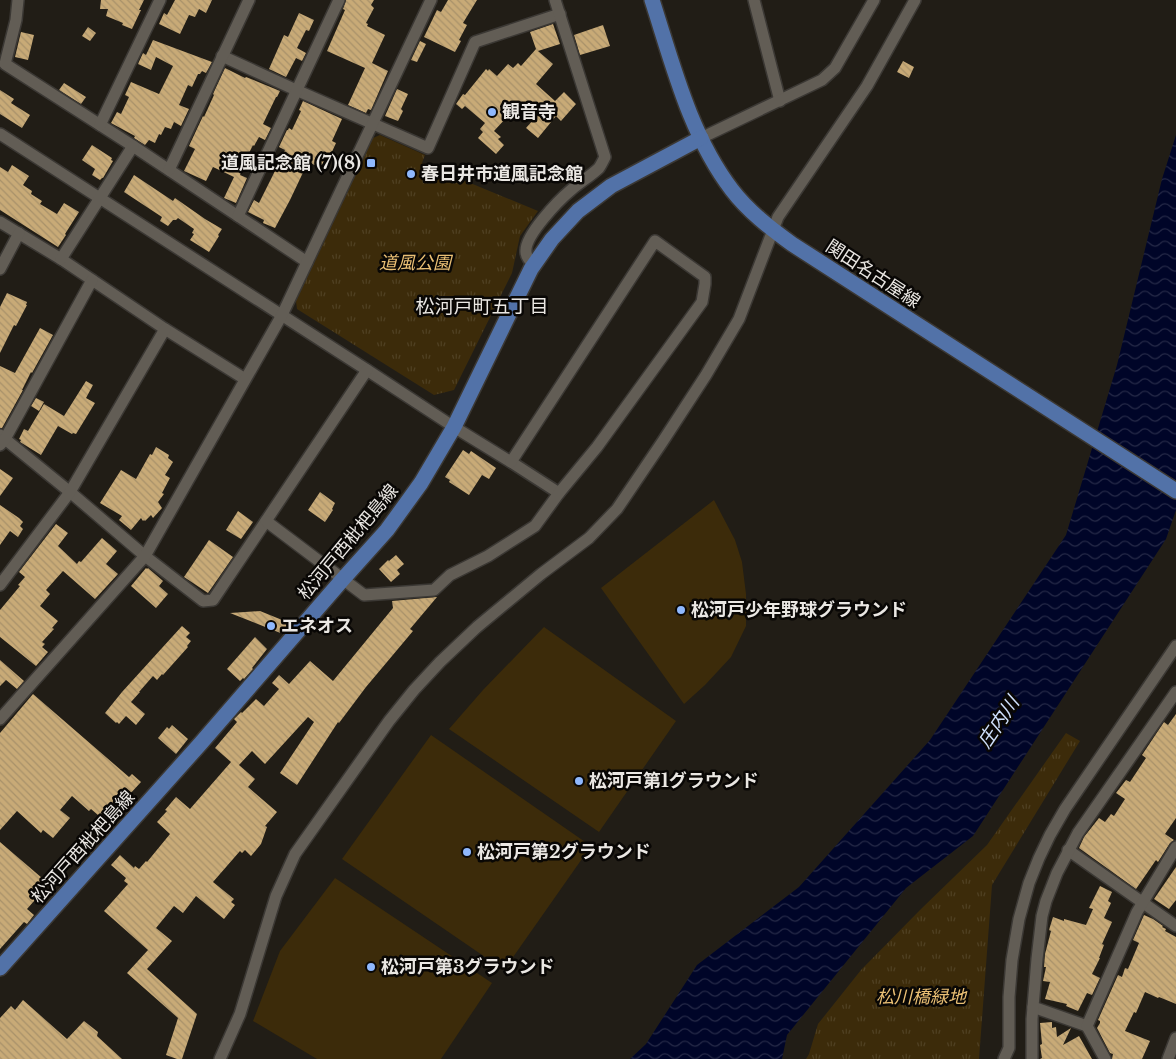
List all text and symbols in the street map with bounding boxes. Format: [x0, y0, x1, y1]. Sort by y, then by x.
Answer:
place label: 観音寺 [502, 101, 556, 123]
marker: 観音寺 [486, 106, 498, 118]
place label: 道風記念館 (7)(8) [221, 152, 361, 174]
marker: 道風記念館 (7)(8) [365, 157, 377, 169]
place label: 春日井市道風記念館 [421, 163, 583, 185]
marker: 春日井市道風記念館 [405, 168, 417, 180]
street label: 関田名古屋線 [822, 235, 924, 313]
park label: 道風公園 [379, 252, 454, 274]
district label: 松河戸町五丁目 [415, 295, 549, 318]
street label: 松河戸西枇杷島線 [293, 480, 403, 604]
place label: 松河戸少年野球グラウンド [691, 599, 907, 621]
marker: 松河戸少年野球グラウンド [675, 604, 687, 616]
place label: エネオス [281, 615, 353, 637]
marker: エネオス [265, 620, 277, 632]
water label: 庄内川 [973, 691, 1025, 752]
place label: 松河戸第1グラウンド [589, 770, 759, 792]
marker: 松河戸第1グラウンド [573, 775, 585, 787]
street label: 松河戸西枇杷島線 [27, 786, 139, 908]
place label: 松河戸第2グラウンド [477, 841, 651, 863]
marker: 松河戸第2グラウンド [461, 846, 473, 858]
place label: 松河戸第3グラウンド [381, 956, 554, 978]
marker: 松河戸第3グラウンド [365, 961, 377, 973]
park label: 松川橋緑地 [876, 986, 968, 1008]

